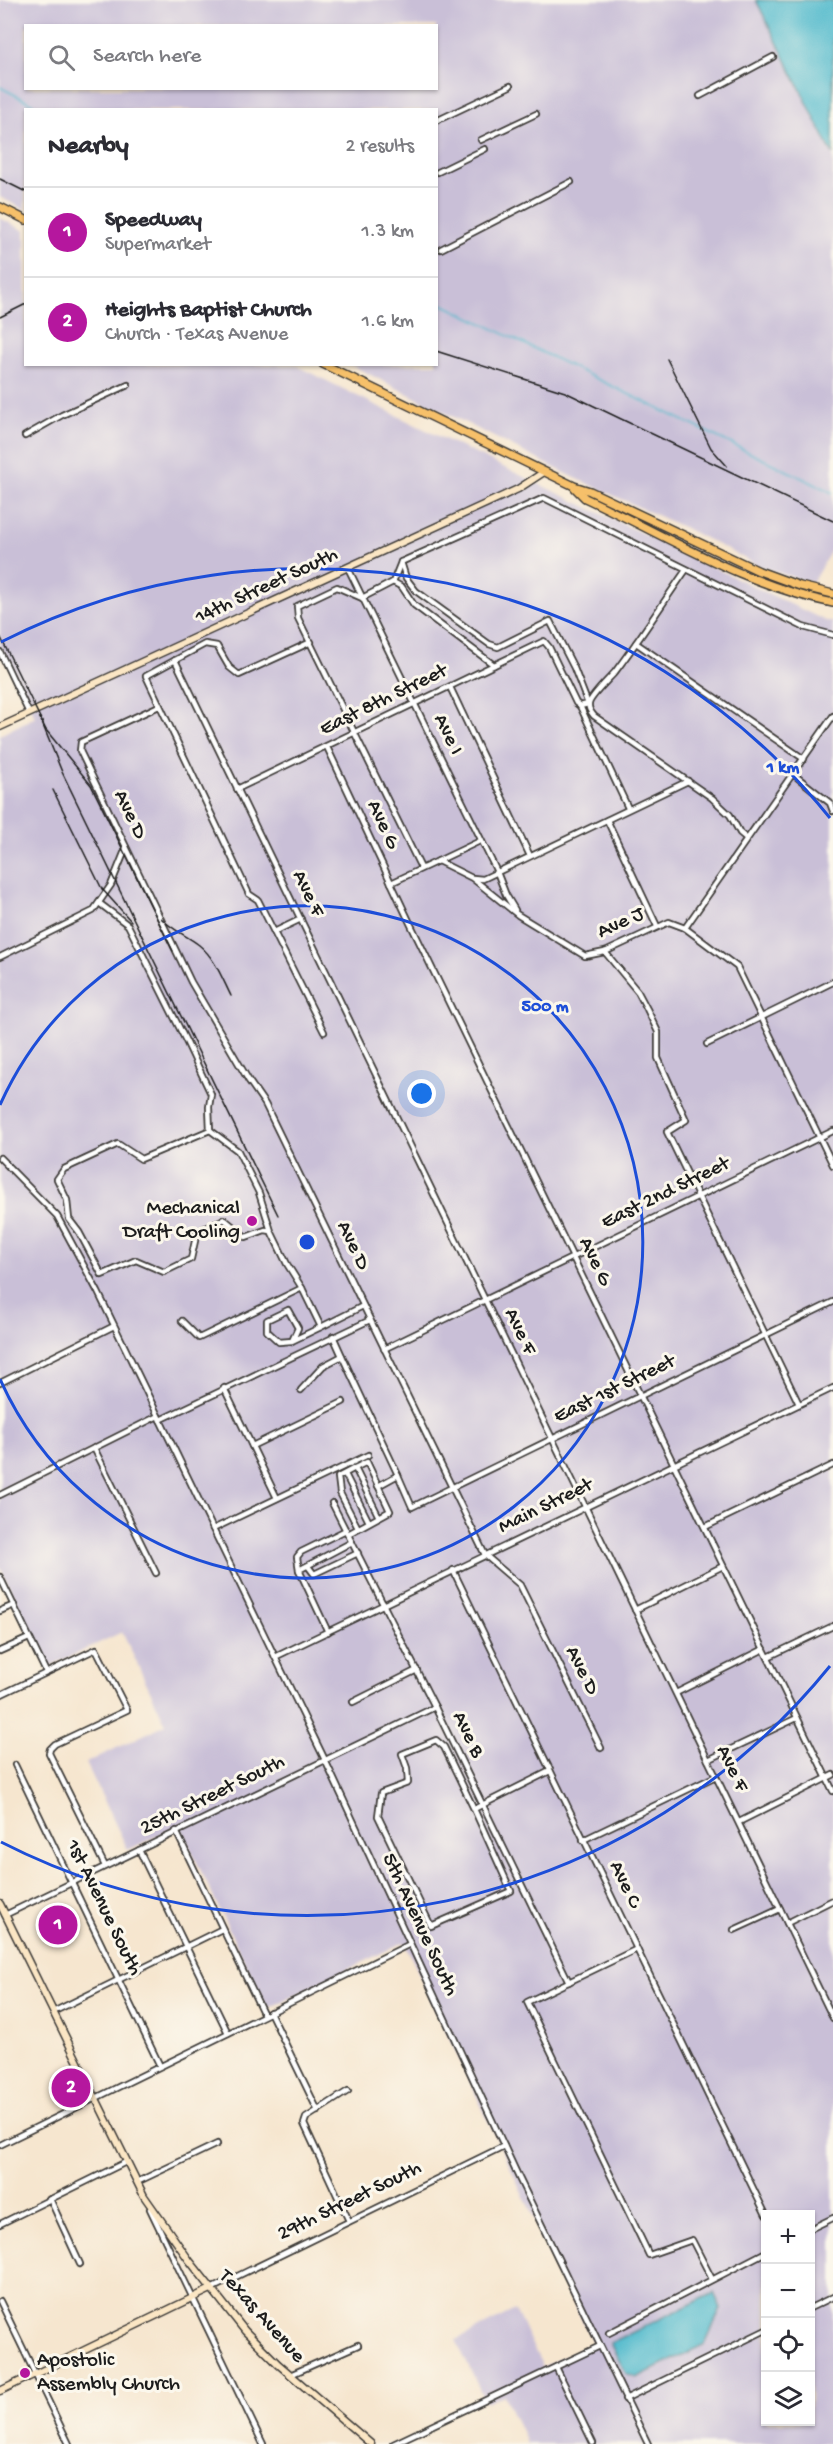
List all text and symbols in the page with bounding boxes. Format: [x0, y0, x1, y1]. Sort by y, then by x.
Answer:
search box [24, 24, 438, 90]
icon: search [45, 41, 78, 74]
text: Search here [93, 44, 201, 70]
text: Nearby [48, 132, 129, 163]
text: 2 results [345, 136, 414, 159]
text: Speedway [105, 208, 202, 234]
text: 1 [63, 221, 72, 244]
text: 1.3 km [361, 221, 414, 244]
text: Supermarket [105, 234, 211, 257]
text: Heights Baptist Church [105, 298, 312, 324]
text: 2 [63, 311, 72, 334]
text: 1.6 km [362, 311, 414, 334]
text: Church · Texas Avenue [105, 324, 288, 347]
street label: 14th Street South [191, 543, 342, 631]
street label: East 8th Street [316, 658, 454, 743]
street label: Ave I [426, 710, 468, 760]
text: 1 km [766, 758, 799, 779]
street label: Ave D [107, 787, 152, 844]
street label: Ave G [360, 797, 404, 854]
street label: Ave F [285, 867, 329, 922]
street label: Ave J [594, 902, 649, 946]
text: 500 m [522, 997, 569, 1018]
your location [407, 1079, 436, 1108]
street label: East 2nd Street [598, 1151, 736, 1236]
place label: Mechanical Draft Cooling [121, 1197, 240, 1246]
marker: Mechanical Draft Cooling [245, 1214, 259, 1228]
street label: Ave D [330, 1218, 375, 1275]
centre of rings [297, 1232, 317, 1252]
street label: Ave G [572, 1234, 617, 1291]
street label: Ave F [497, 1305, 541, 1360]
street label: East 1st Street [550, 1349, 682, 1430]
street label: Main Street [495, 1472, 599, 1541]
street label: Ave D [558, 1643, 604, 1700]
street label: Ave B [445, 1708, 489, 1763]
street label: Ave F [709, 1742, 753, 1797]
street label: 25th Street South [137, 1750, 289, 1842]
street label: 1st Avenue South [59, 1836, 147, 1980]
street label: 5th Avenue South [375, 1850, 463, 2000]
street label: Ave C [602, 1858, 647, 1914]
pin: 1 [38, 1902, 78, 1948]
pin: 2 [52, 2066, 90, 2110]
street label: 29th Street South [274, 2156, 426, 2248]
map controls [761, 2210, 815, 2426]
button: + [761, 2210, 815, 2264]
street label: Texas Avenue [212, 2264, 310, 2370]
button: − [761, 2264, 815, 2318]
button: locate [761, 2318, 815, 2372]
place label: Apostolic Assembly Church [37, 2349, 180, 2398]
marker: Apostolic Assembly Church [18, 2366, 32, 2380]
button: layers [761, 2372, 815, 2426]

